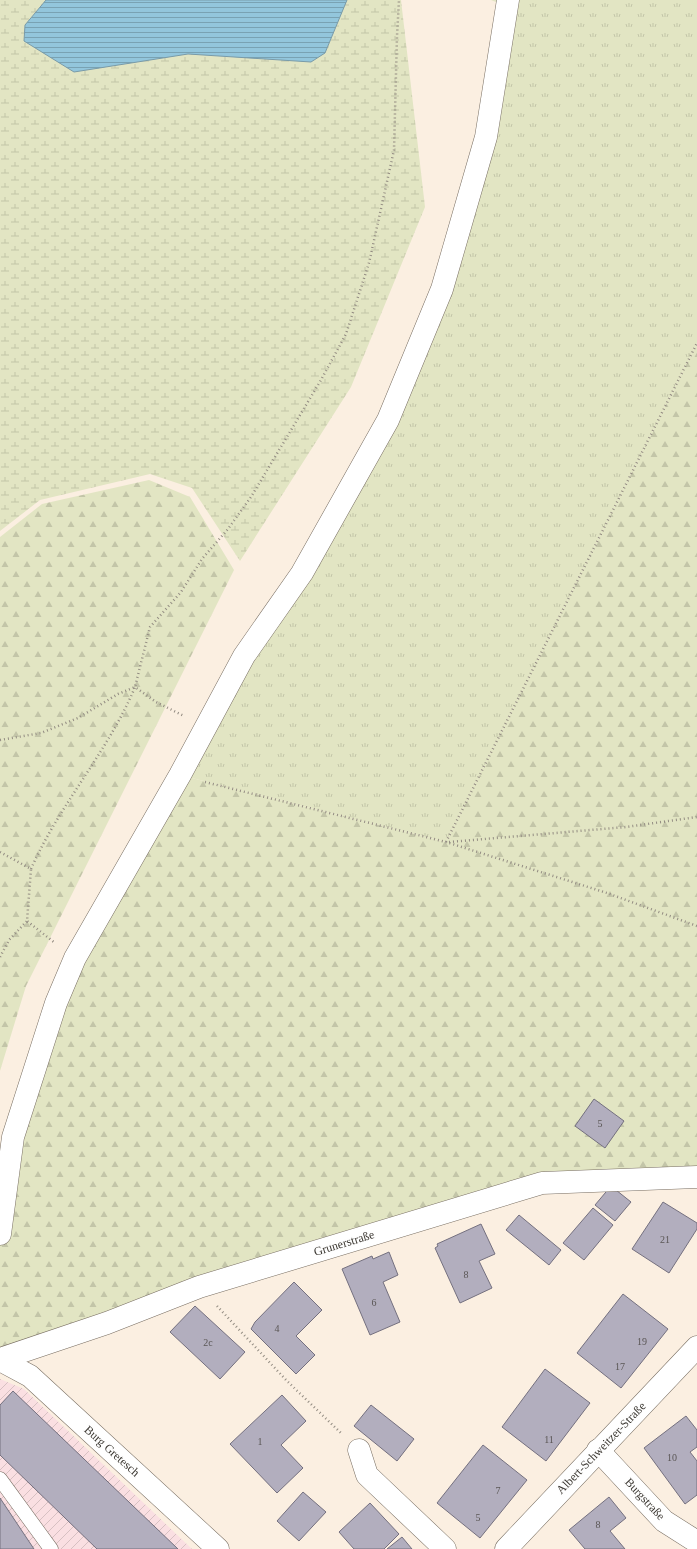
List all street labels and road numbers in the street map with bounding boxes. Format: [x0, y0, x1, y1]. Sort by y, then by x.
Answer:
street label: Grunerstraße [312, 1227, 376, 1259]
street label: Albert-Schweitzer-Straße [553, 1399, 649, 1497]
street label: Burg Gretesch [82, 1423, 142, 1479]
street label: Burgstraße [622, 1475, 668, 1523]

